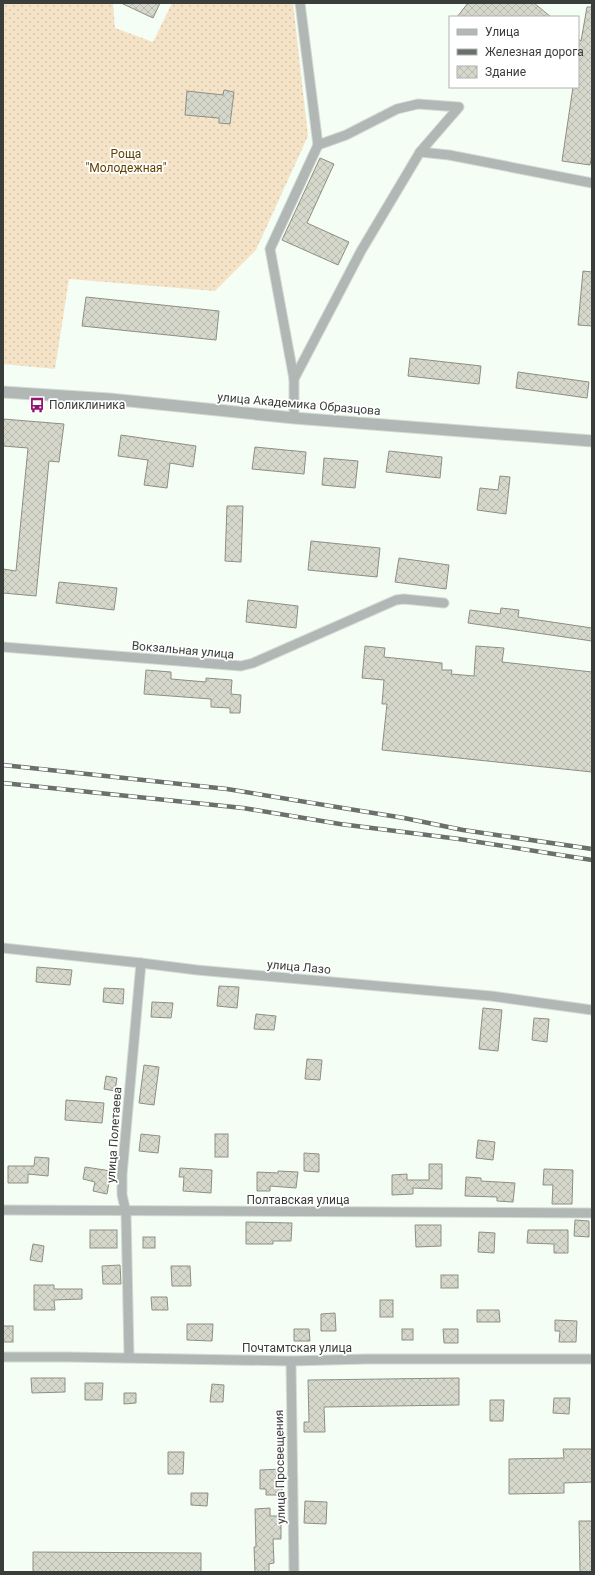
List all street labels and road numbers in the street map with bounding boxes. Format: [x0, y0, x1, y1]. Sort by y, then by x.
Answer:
street label: улица Академика Образцова [217, 390, 381, 418]
street label: Вокзальная улица [131, 639, 235, 661]
street label: улица Лазо [267, 957, 332, 977]
street label: улица Полетаева [104, 1086, 124, 1184]
street label: Полтавская улица [246, 1193, 350, 1207]
street label: Почтамтская улица [242, 1341, 352, 1355]
street label: улица Просвещения [272, 1410, 288, 1524]

